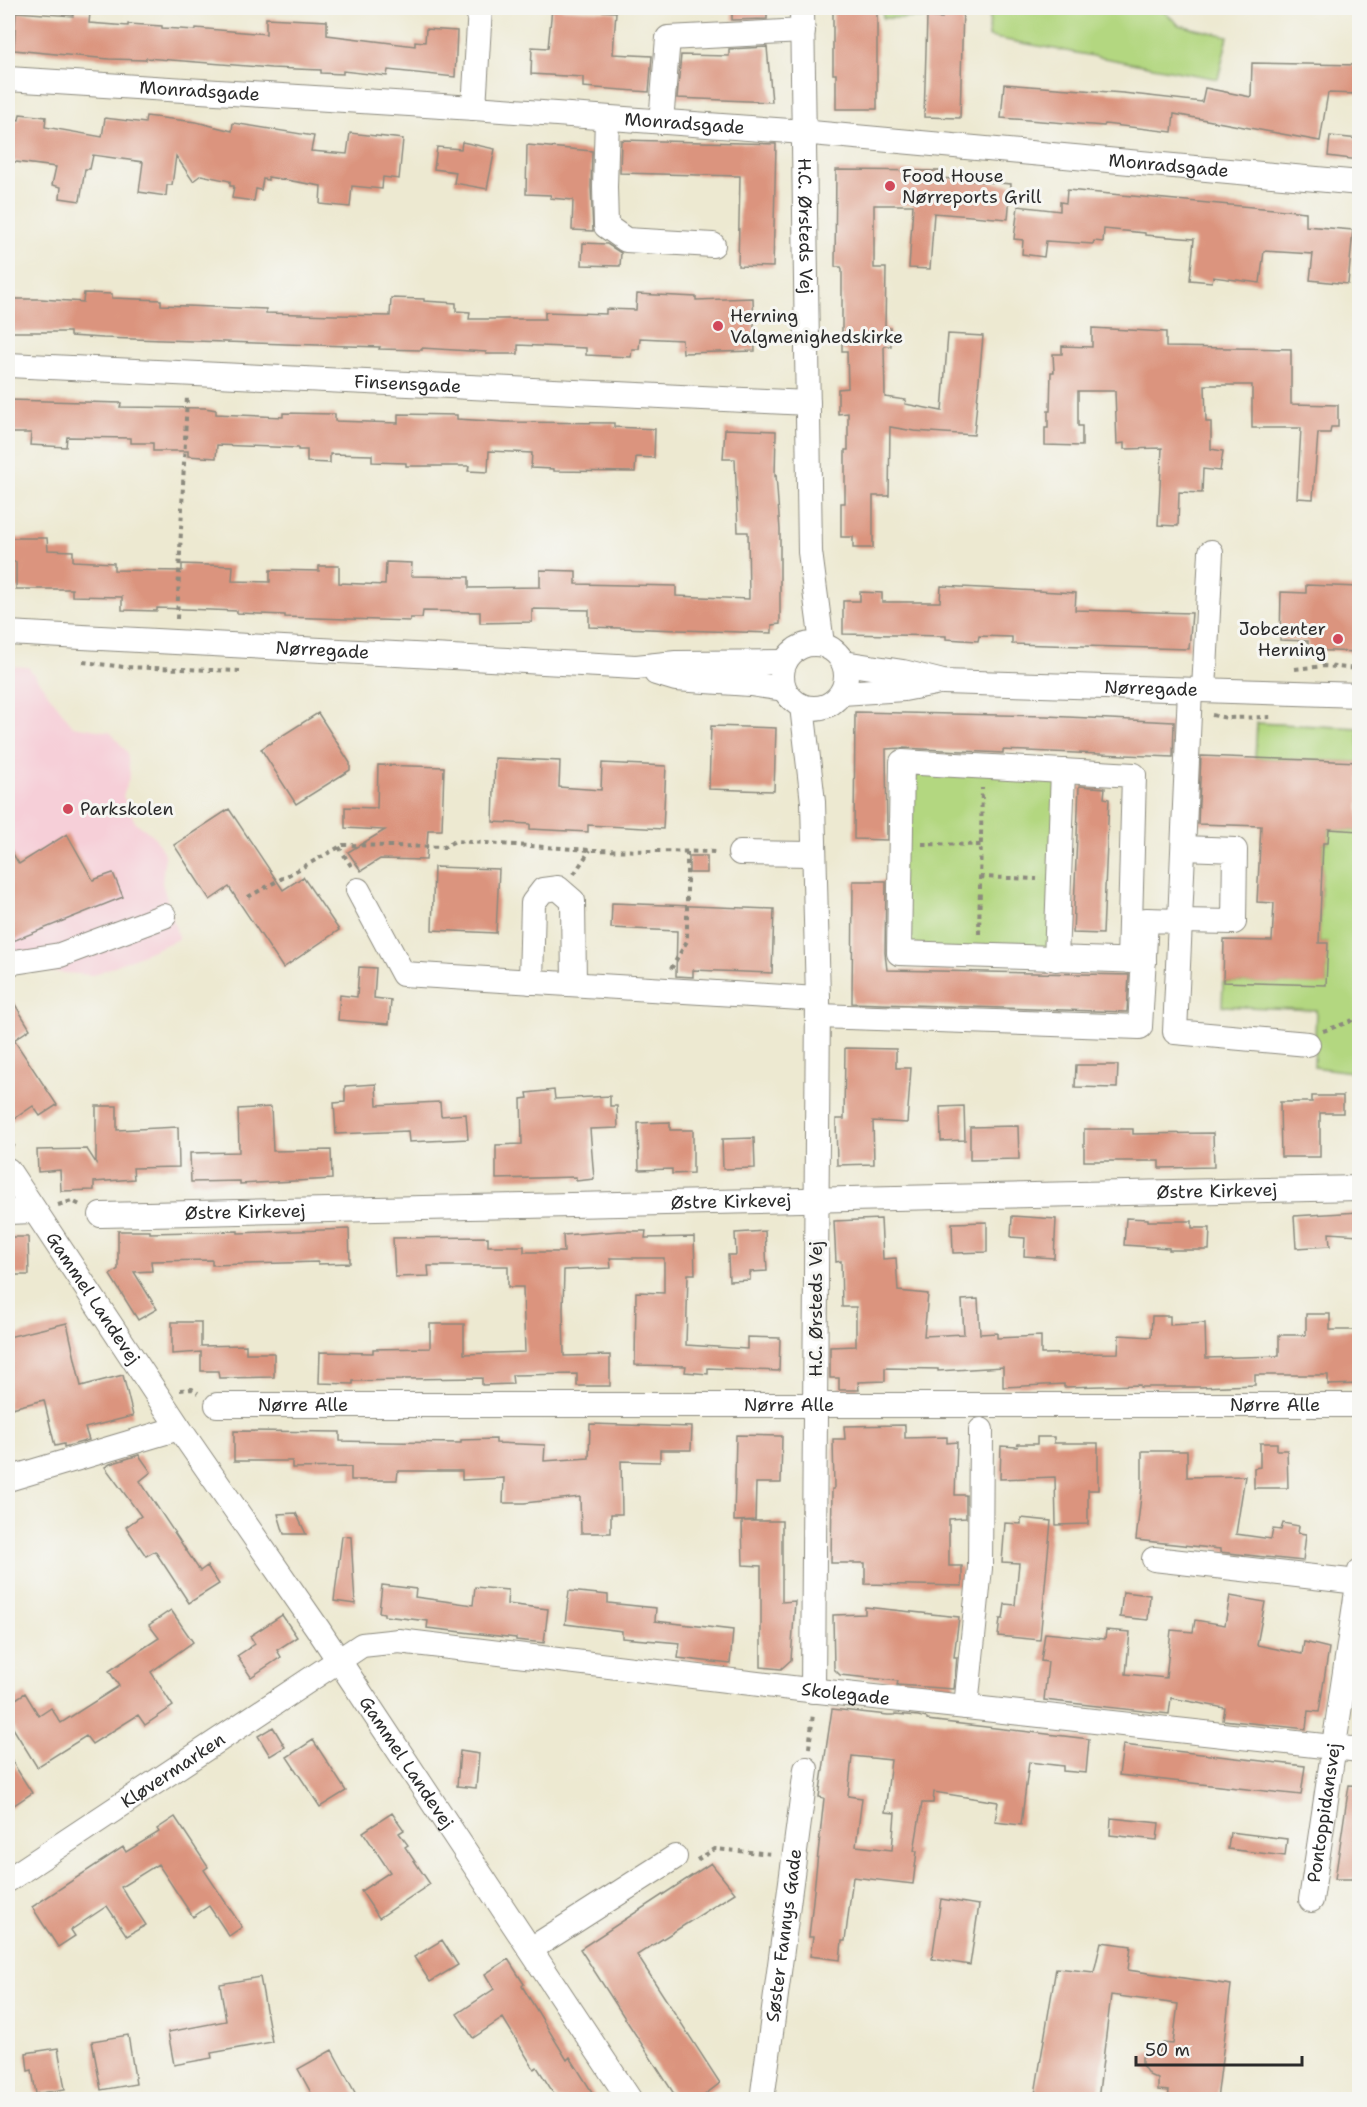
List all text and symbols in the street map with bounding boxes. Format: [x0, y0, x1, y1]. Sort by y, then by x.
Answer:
street label: Monradsgade [139, 75, 261, 107]
street label: Monradsgade [624, 107, 746, 140]
street label: Monradsgade [1108, 148, 1230, 183]
street label: H.C. Ørsteds Vej [792, 158, 818, 294]
place label: Food House Nørreports Grill [902, 164, 1042, 209]
marker: Food House Nørreports Grill [883, 179, 897, 193]
place label: Herning Valgmenighedskirke [730, 304, 903, 349]
marker: Herning Valgmenighedskirke [711, 319, 725, 333]
street label: Finsensgade [353, 369, 462, 399]
place label: Jobcenter Herning [1239, 617, 1326, 662]
marker: Jobcenter Herning [1331, 632, 1345, 646]
street label: Nørregade [275, 636, 370, 665]
street label: Nørregade [1104, 675, 1198, 702]
place label: Parkskolen [80, 797, 174, 821]
marker: Parkskolen [61, 802, 75, 816]
street label: Østre Kirkevej [1156, 1178, 1277, 1204]
street label: Østre Kirkevej [670, 1188, 791, 1215]
street label: Østre Kirkevej [184, 1199, 306, 1225]
street label: Gammel Landevej [40, 1227, 146, 1369]
street label: H.C. Ørsteds Vej [804, 1241, 828, 1377]
street label: Nørre Alle [258, 1393, 348, 1417]
street label: Nørre Alle [744, 1393, 834, 1417]
street label: Nørre Alle [1230, 1393, 1320, 1417]
street label: Skolegade [800, 1677, 891, 1711]
street label: Gammel Landevej [354, 1691, 459, 1833]
street label: Kløvermarken [116, 1727, 230, 1814]
street label: Pontoppidansvej [1302, 1741, 1346, 1884]
street label: Søster Fannys Gade [760, 1847, 807, 2024]
scale bar [1136, 2029, 1302, 2067]
text: 50 m [1145, 2038, 1190, 2062]

